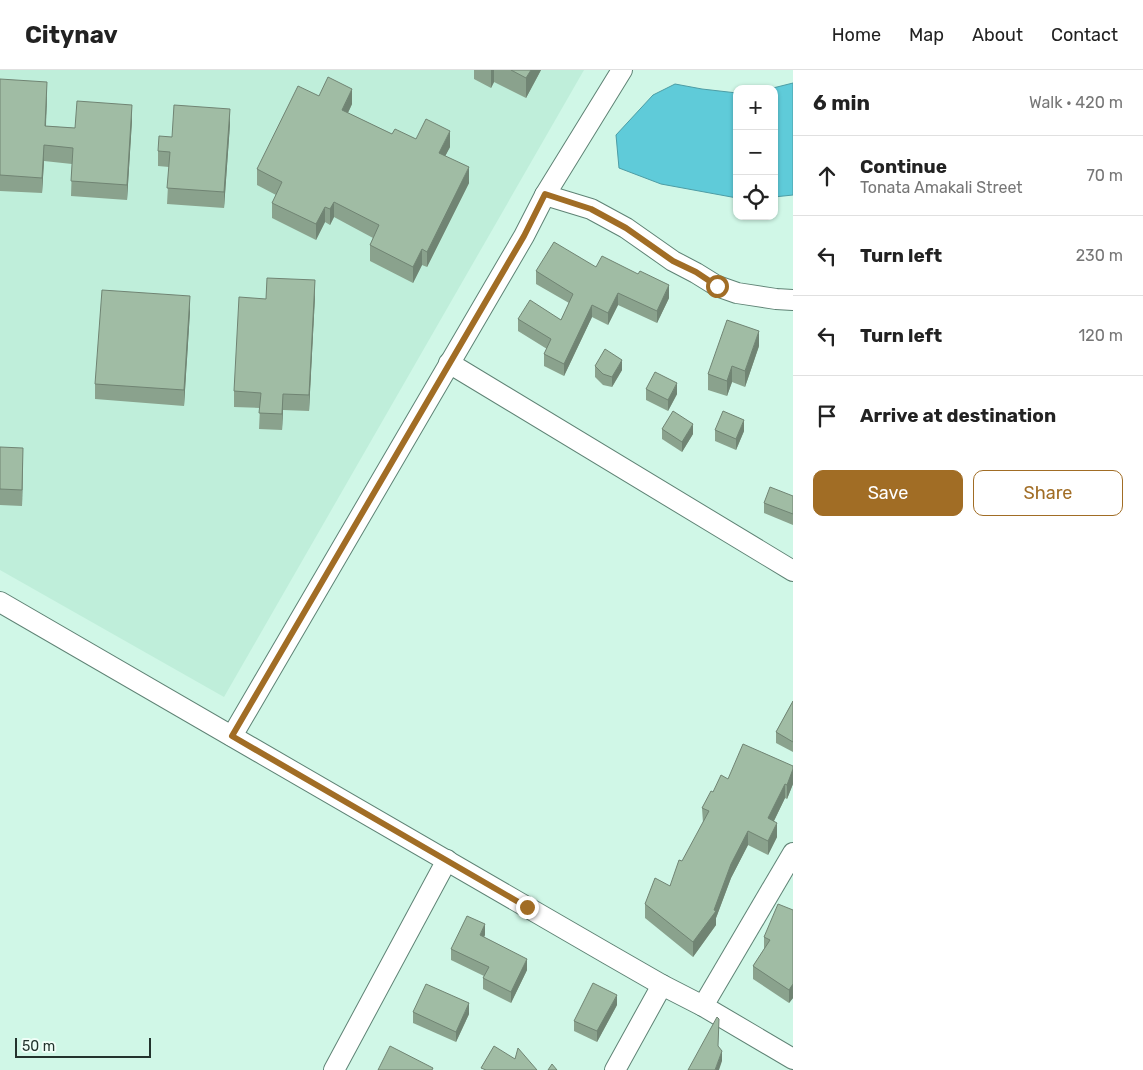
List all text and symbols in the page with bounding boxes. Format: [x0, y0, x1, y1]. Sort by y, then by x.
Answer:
text: Citynav [25, 21, 118, 49]
text: Home [832, 24, 881, 46]
text: Map [909, 24, 944, 46]
text: About [972, 24, 1023, 46]
text: Contact [1051, 24, 1118, 46]
map controls [733, 85, 778, 220]
button: + [733, 85, 778, 130]
text: 6 min [813, 90, 870, 115]
text: Walk · 420 m [1029, 93, 1123, 112]
button: − [733, 130, 778, 175]
text: Continue [860, 155, 947, 178]
icon: ahead [813, 162, 841, 190]
text: 70 m [1086, 166, 1123, 185]
button: locate [733, 175, 778, 220]
text: Tonata Amakali Street [860, 178, 1023, 197]
icon: left [813, 242, 841, 270]
text: Turn left [860, 244, 942, 267]
text: 230 m [1076, 246, 1123, 265]
route start [706, 275, 729, 298]
icon: left [813, 322, 841, 350]
text: Turn left [860, 324, 942, 347]
text: 120 m [1078, 326, 1123, 345]
icon: arrive [813, 402, 841, 430]
text: Arrive at destination [860, 404, 1056, 427]
button: Save [813, 470, 963, 516]
button: Share [973, 470, 1123, 516]
route end [516, 896, 539, 919]
scale bar [15, 1035, 151, 1058]
text: 50 m [22, 1038, 55, 1055]

